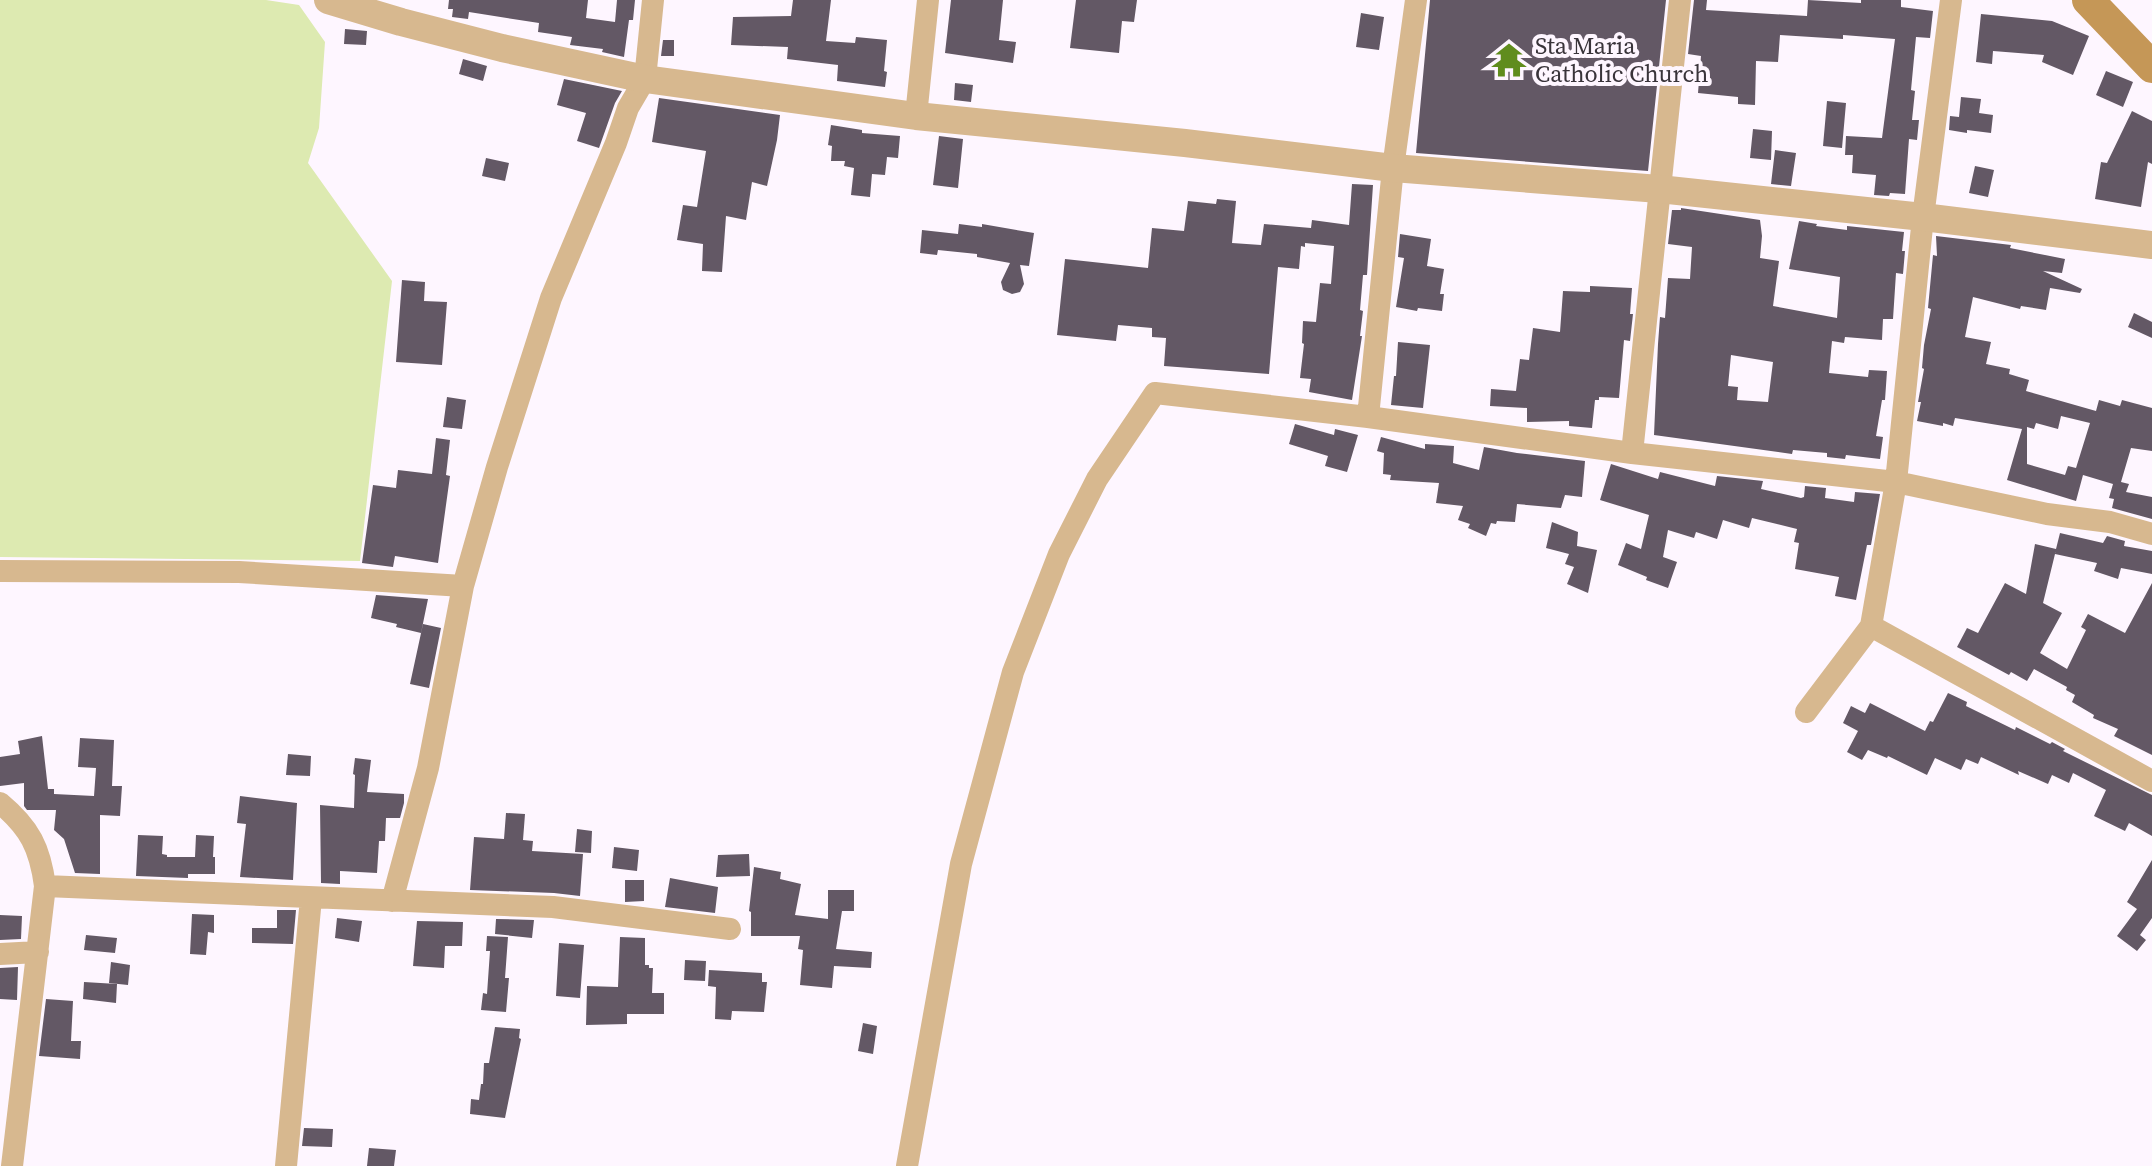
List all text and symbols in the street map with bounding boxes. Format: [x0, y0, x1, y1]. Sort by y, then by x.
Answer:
place label: Sta Maria Catholic Church [1535, 29, 1708, 90]
temple icon: Sta Maria Catholic Church [1490, 41, 1528, 79]

